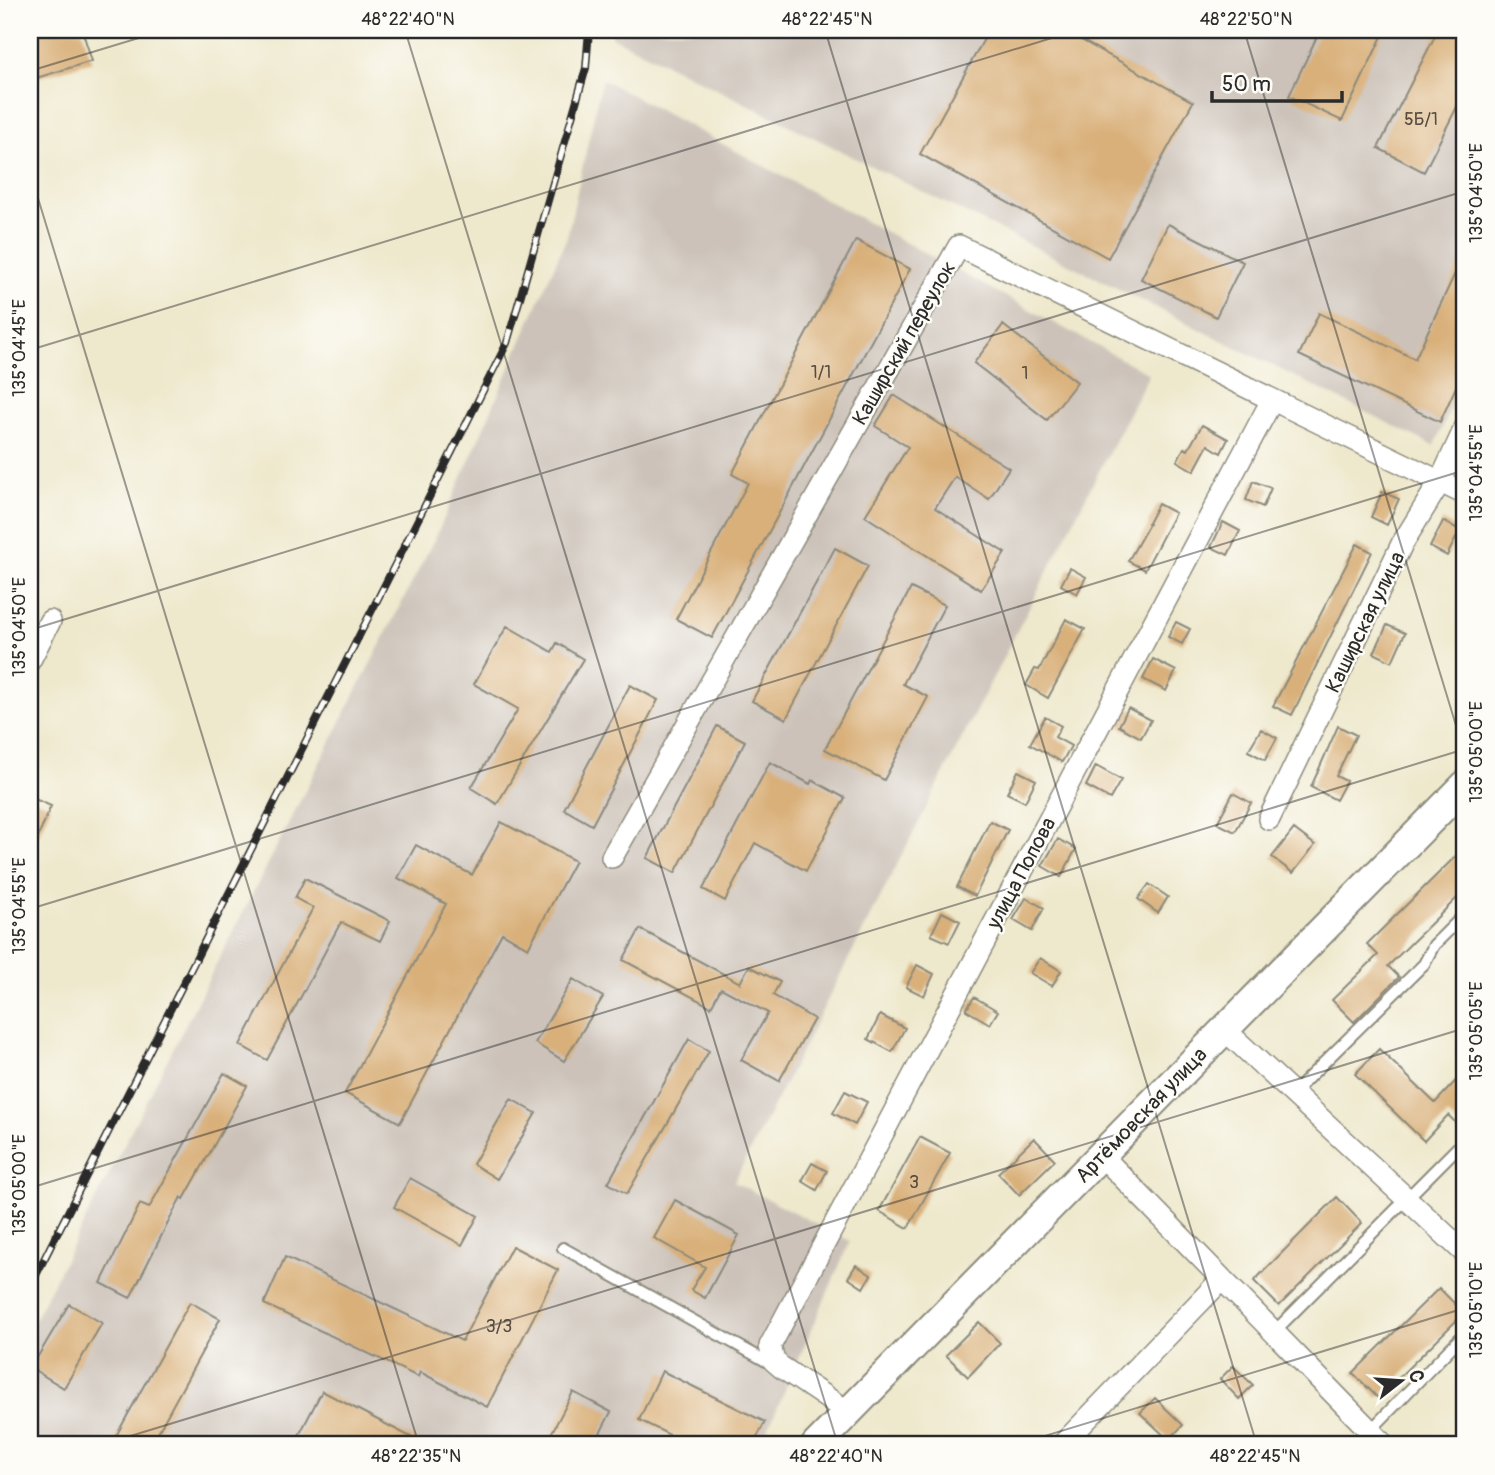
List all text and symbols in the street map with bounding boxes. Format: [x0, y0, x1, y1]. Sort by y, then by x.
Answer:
text: 48°22'40"N [361, 8, 455, 31]
text: 48°22'45"N [782, 8, 872, 31]
text: 48°22'50"N [1200, 8, 1292, 31]
scale bar [1212, 60, 1341, 104]
text: 50 m [1222, 71, 1271, 98]
house number: 5Б/1 [1404, 108, 1438, 131]
text: 135°04'50"E [1465, 143, 1488, 243]
street label: Каширский переулок [847, 256, 962, 430]
text: 135°04'45"E [8, 299, 31, 397]
house number: 1/1 [811, 361, 831, 384]
house number: 1 [1021, 362, 1029, 385]
text: 135°04'55"E [1465, 424, 1488, 522]
street label: Каширская улица [1320, 547, 1411, 697]
text: 135°04'50"E [8, 577, 31, 677]
text: 135°05'00"E [1465, 701, 1488, 803]
street label: улица Попова [980, 813, 1062, 935]
text: 135°04'55"E [8, 857, 31, 955]
text: 135°05'05"E [1465, 981, 1488, 1081]
street label: Артёмовская улица [1070, 1042, 1213, 1189]
text: 135°05'00"E [8, 1134, 31, 1236]
house number: 3 [909, 1171, 919, 1194]
text: 135°05'10"E [1465, 1262, 1488, 1358]
house number: 3/3 [486, 1315, 512, 1338]
north arrow [1366, 1346, 1436, 1416]
text: С [1403, 1367, 1430, 1386]
text: 48°22'35"N [371, 1445, 461, 1468]
text: 48°22'40"N [789, 1445, 883, 1468]
text: 48°22'45"N [1210, 1445, 1300, 1468]

